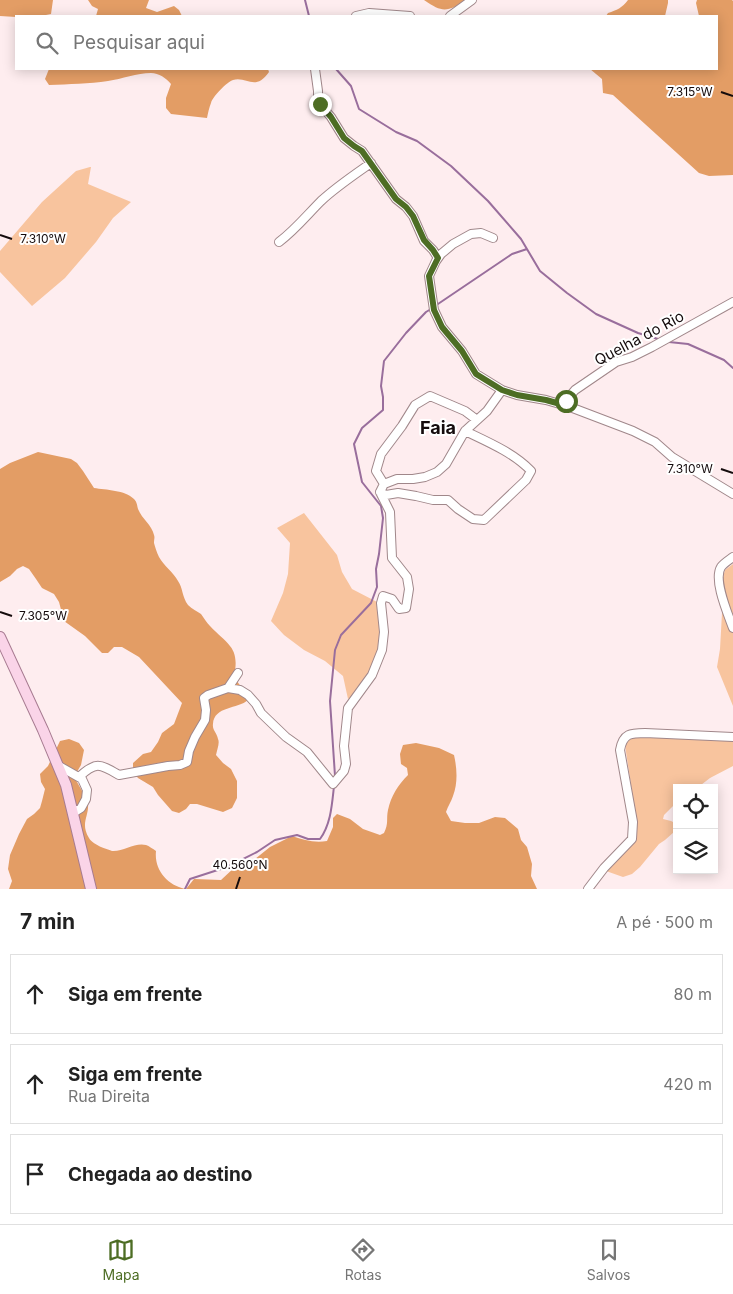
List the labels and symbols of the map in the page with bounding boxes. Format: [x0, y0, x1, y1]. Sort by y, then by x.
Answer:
text: 7.315°W [667, 84, 713, 99]
route end [309, 93, 332, 116]
text: 7.310°W [20, 231, 66, 246]
street label: Quelha do Rio [591, 306, 687, 370]
route start [555, 390, 578, 413]
district label: Faia [420, 417, 456, 438]
text: 7.310°W [667, 461, 713, 476]
text: 7.305°W [19, 608, 67, 623]
text: 40.560°N [212, 857, 268, 872]

